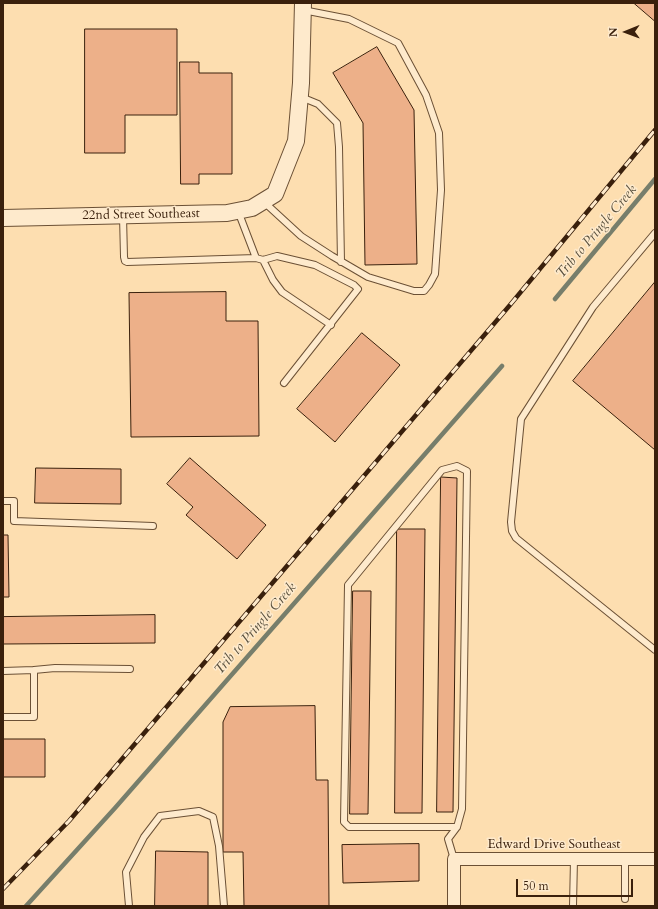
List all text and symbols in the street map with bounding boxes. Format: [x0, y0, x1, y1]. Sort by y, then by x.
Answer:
north arrow [606, 12, 646, 52]
text: N [606, 27, 621, 37]
water label: Trib to Pringle Creek [553, 182, 641, 282]
street label: 22nd Street Southeast [82, 206, 200, 224]
water label: Trib to Pringle Creek [211, 580, 301, 678]
street label: Edward Drive Southeast [488, 837, 620, 853]
scale bar [518, 871, 635, 897]
text: 50 m [523, 878, 549, 894]

